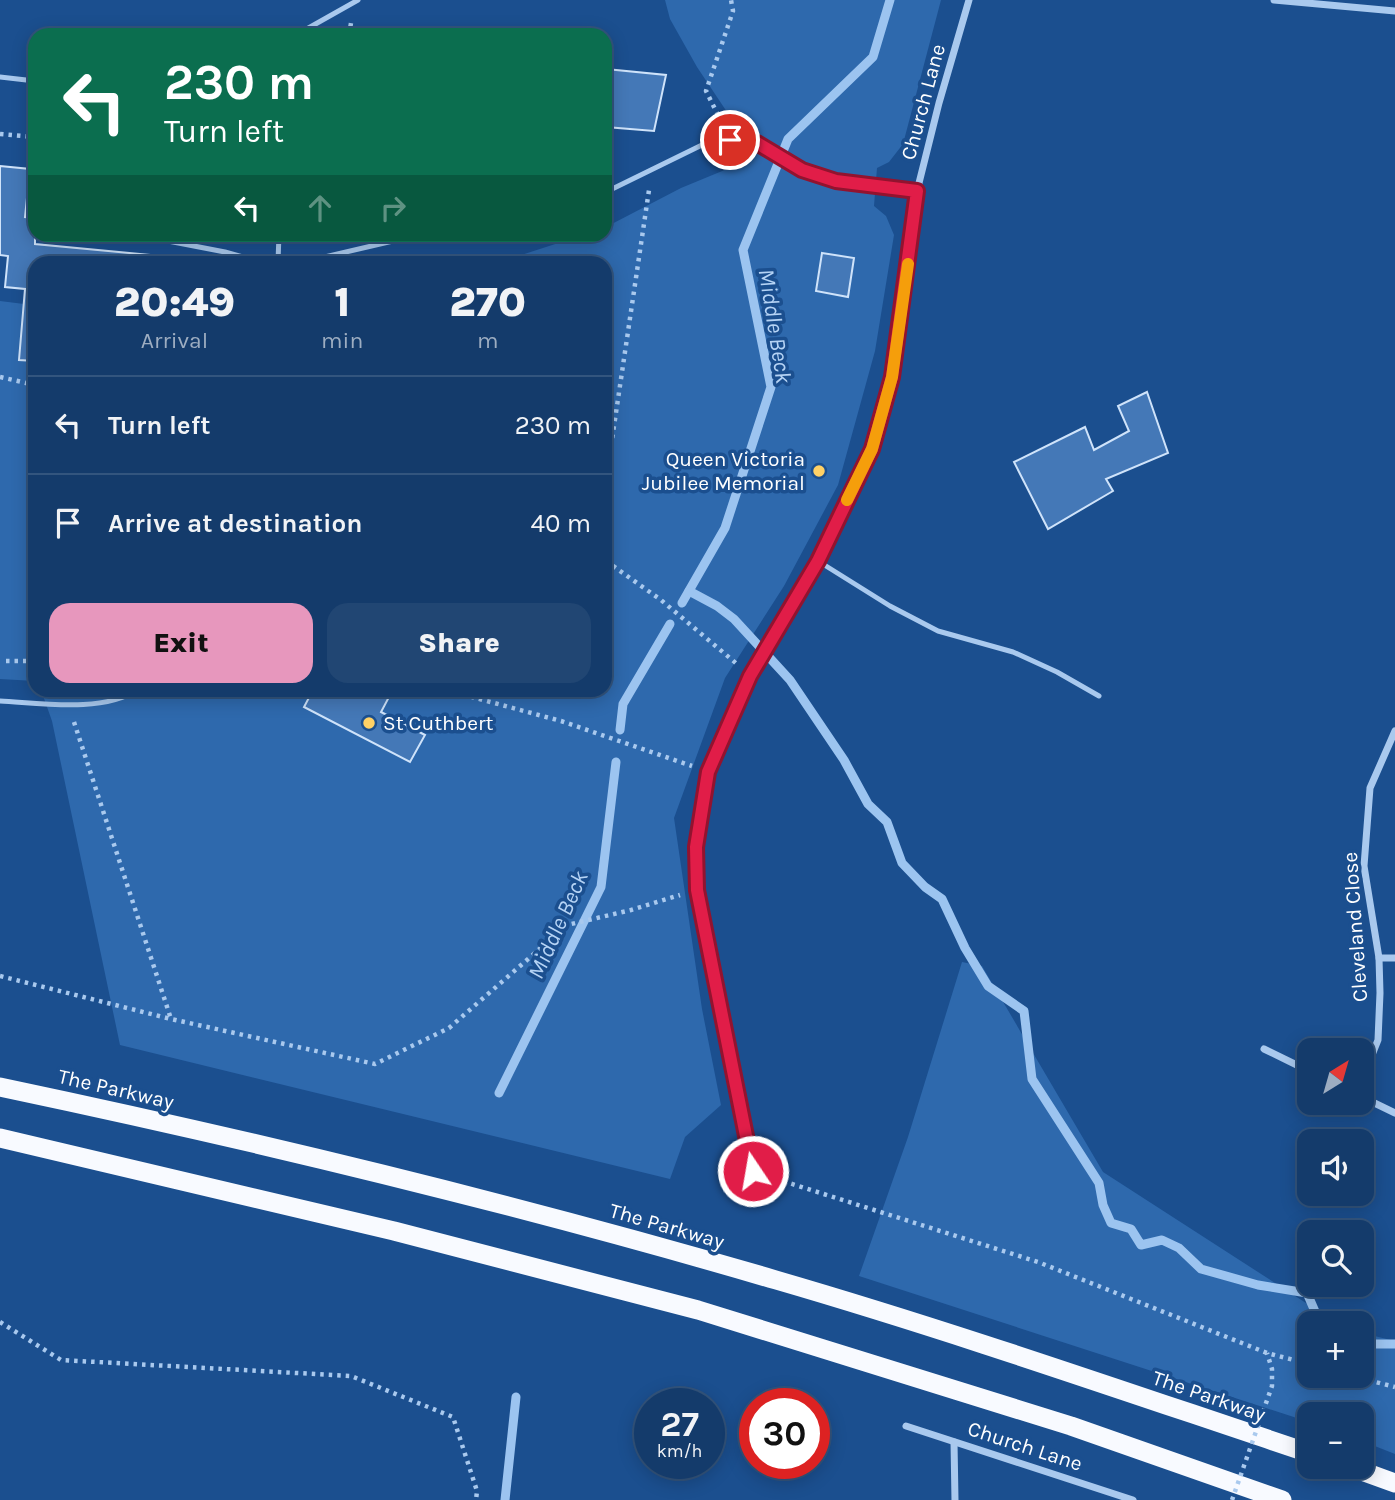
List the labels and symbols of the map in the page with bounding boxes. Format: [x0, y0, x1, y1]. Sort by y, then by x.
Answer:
street label: Church Lane [896, 41, 950, 163]
pin [700, 110, 760, 170]
water label: Middle Beck [753, 267, 797, 385]
place label: Queen Victoria Jubilee Memorial [642, 447, 805, 495]
marker: Queen Victoria Jubilee Memorial [811, 463, 827, 479]
place label: St Cuthbert [383, 711, 494, 735]
marker: St Cuthbert [361, 715, 377, 731]
street label: Cleveland Close [1338, 851, 1372, 1003]
water label: Middle Beck [522, 866, 594, 983]
north arrow [1297, 1038, 1374, 1115]
street label: The Parkway [56, 1064, 176, 1114]
position arrow [716, 1134, 790, 1208]
street label: The Parkway [607, 1198, 727, 1254]
street label: The Parkway [1149, 1365, 1269, 1427]
speed limit sign: 30 [739, 1388, 830, 1479]
street label: Church Lane [965, 1416, 1085, 1476]

